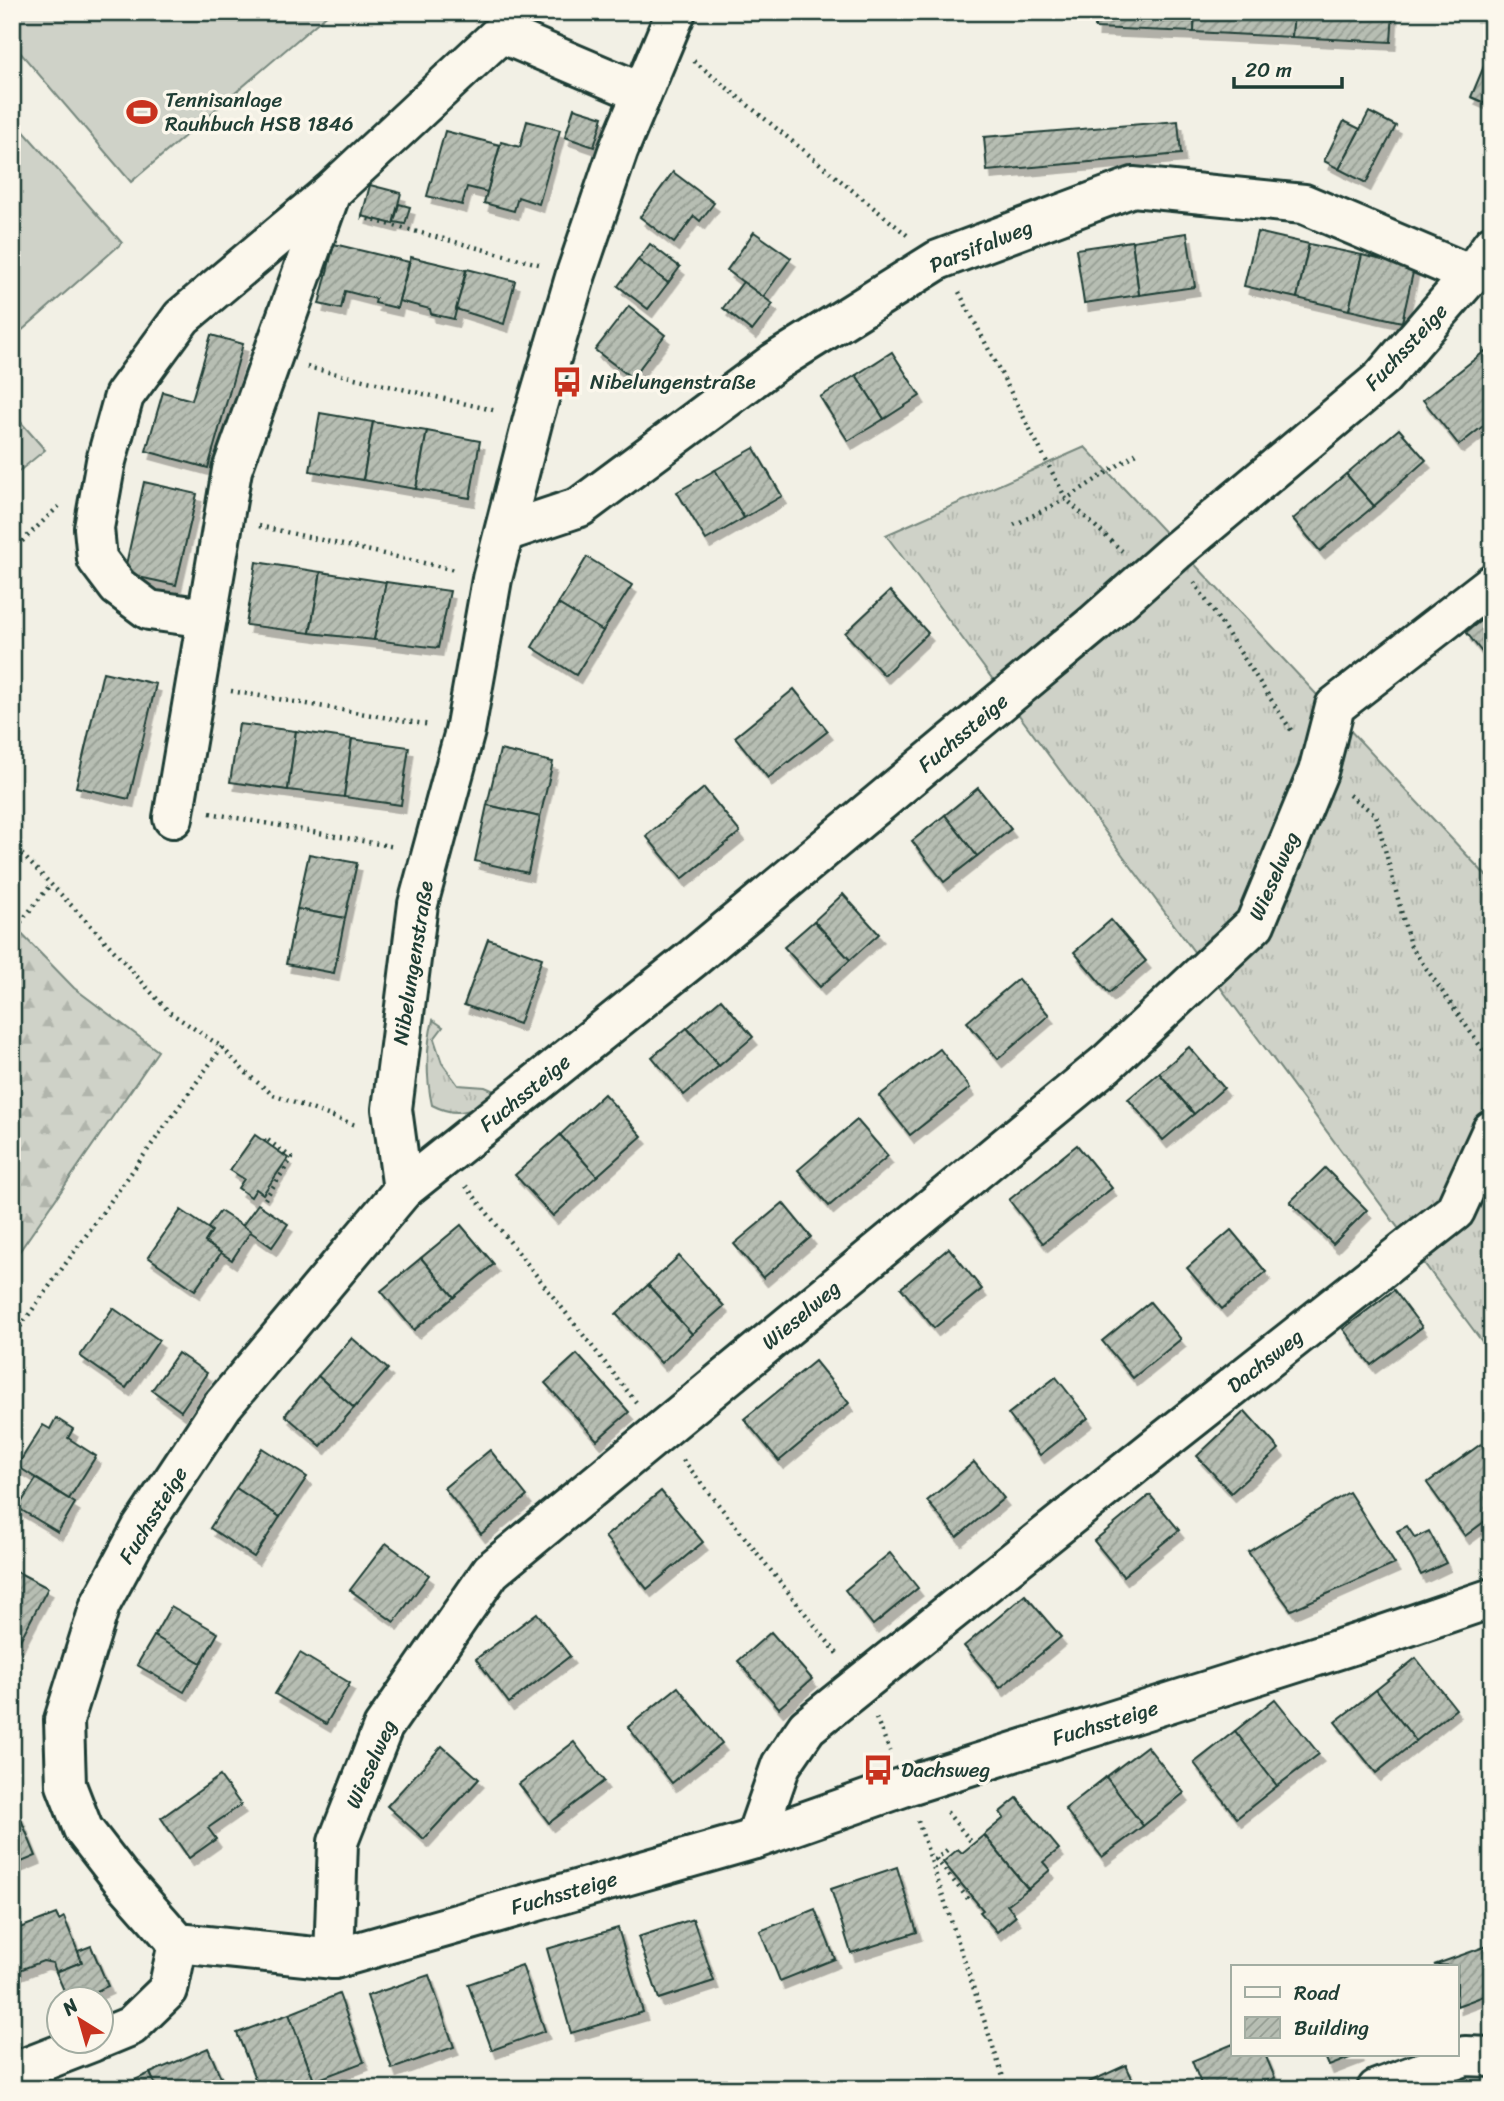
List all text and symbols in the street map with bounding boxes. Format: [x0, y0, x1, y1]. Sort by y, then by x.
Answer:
scale bar [1234, 46, 1343, 90]
text: 20 m [1245, 51, 1292, 89]
place label: Tennisanlage Rauhbuch HSB 1846 [165, 81, 354, 143]
sports icon: Tennisanlage Rauhbuch HSB 1846 [125, 95, 159, 129]
street label: Parsifalweg [923, 208, 1039, 284]
street label: Fuchssteige [1355, 294, 1457, 400]
place label: Nibelungenstraße [590, 363, 756, 401]
bus stop icon: Nibelungenstraße [550, 365, 584, 399]
street label: Fuchssteige [909, 683, 1017, 783]
street label: Wieselweg [1237, 825, 1311, 927]
street label: Nibelungenstraße [381, 878, 445, 1048]
street label: Fuchssteige [470, 1044, 580, 1142]
street label: Wieselweg [753, 1270, 850, 1360]
street label: Dachsweg [1218, 1318, 1312, 1403]
street label: Fuchssteige [108, 1458, 198, 1572]
street label: Fuchssteige [1047, 1689, 1163, 1757]
street label: Wieselweg [334, 1713, 408, 1815]
place label: Dachsweg [901, 1751, 990, 1789]
bus stop icon: Dachsweg [861, 1753, 895, 1787]
street label: Fuchssteige [506, 1860, 622, 1926]
legend [1231, 1965, 1458, 2056]
text: Road [1294, 1974, 1341, 2012]
north arrow [46, 1986, 116, 2056]
text: N [54, 1989, 86, 2025]
text: Building [1294, 2009, 1370, 2047]

